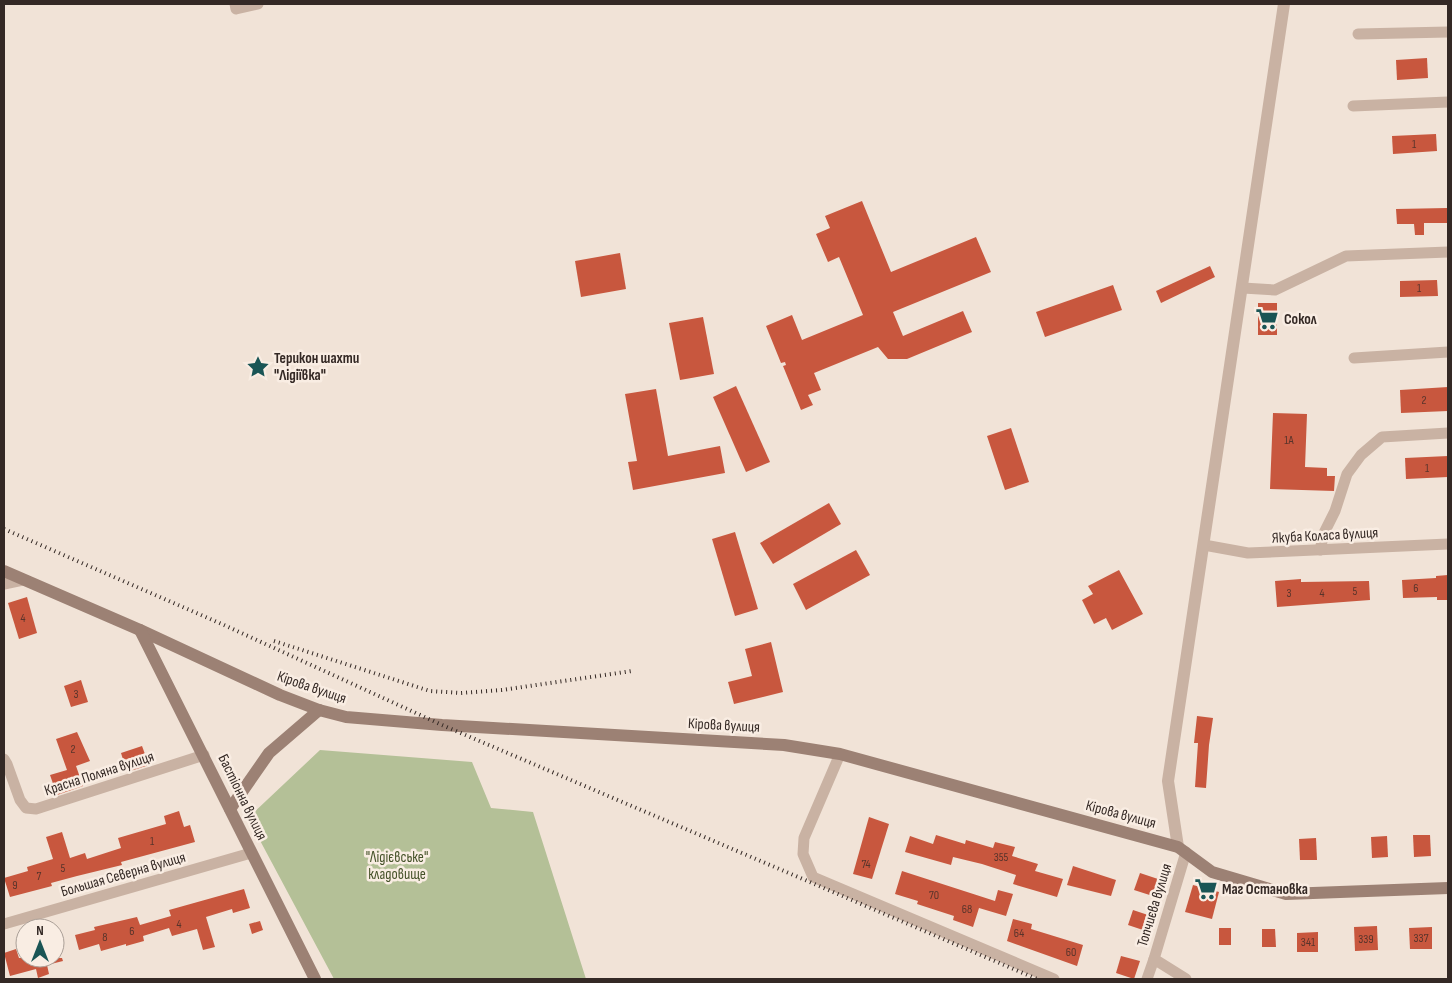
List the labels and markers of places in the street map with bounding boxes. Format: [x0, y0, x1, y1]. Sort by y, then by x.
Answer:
supermarket icon: Сокол [1254, 306, 1280, 332]
place label: Сокол [1284, 310, 1317, 329]
place label: Терикон шахти "Лідіївка" [274, 349, 359, 385]
place icon: Терикон шахти "Лідіївка" [245, 354, 271, 380]
supermarket icon: Маг Остановка [1193, 876, 1219, 902]
place label: Маг Остановка [1222, 880, 1308, 899]

